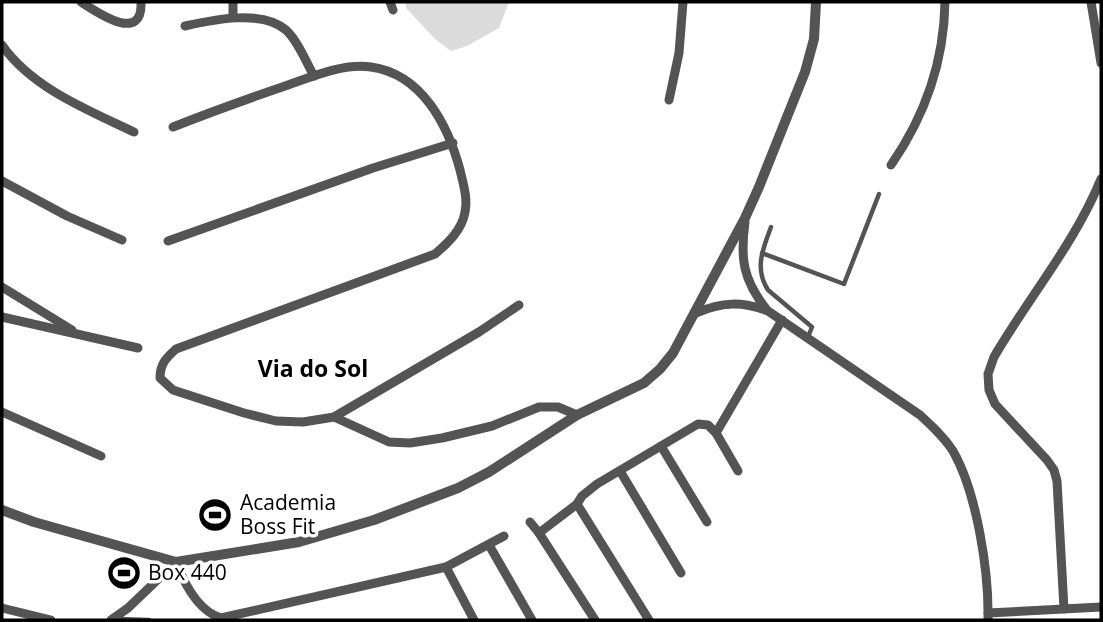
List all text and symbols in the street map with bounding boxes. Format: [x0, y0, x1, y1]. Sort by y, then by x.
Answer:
district label: Via do Sol [258, 352, 368, 384]
place label: Academia Boss Fit [240, 488, 336, 540]
sports icon: Academia Boss Fit [196, 496, 234, 534]
sports icon: Box 440 [105, 554, 143, 592]
place label: Box 440 [148, 558, 227, 586]

